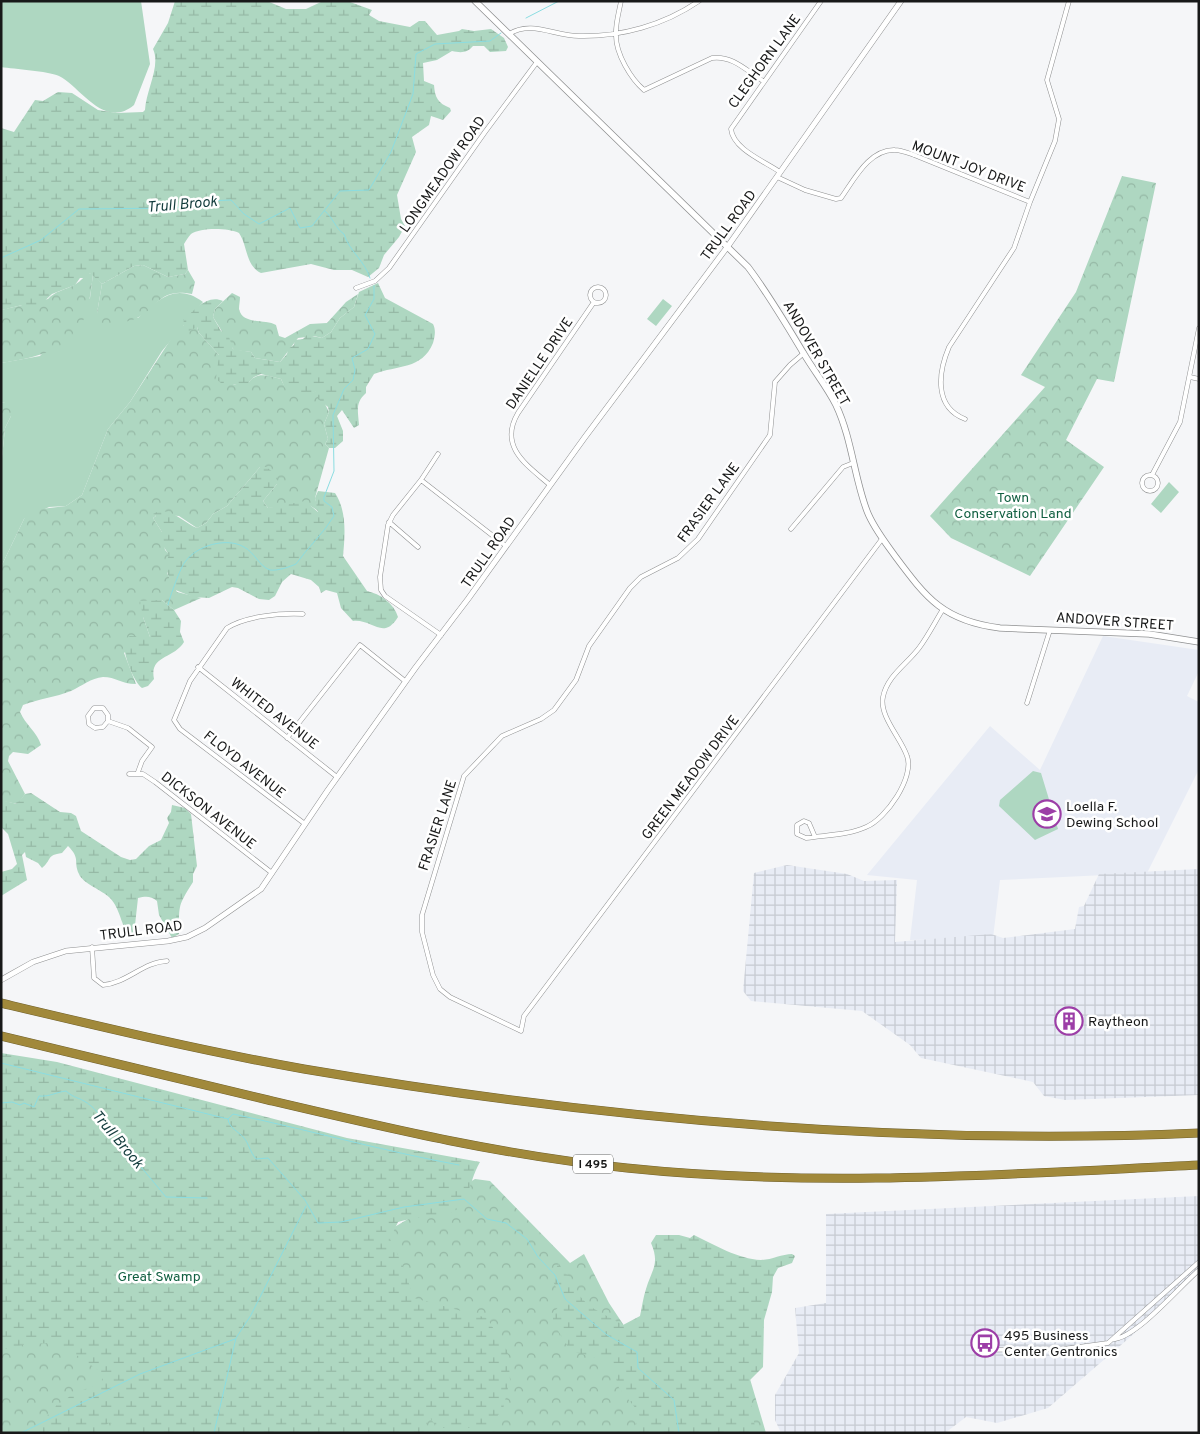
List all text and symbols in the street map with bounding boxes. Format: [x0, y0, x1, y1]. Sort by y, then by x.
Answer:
street label: CLEGHORN LANE [725, 11, 805, 112]
street label: LONGMEADOW ROAD [397, 113, 490, 236]
street label: MOUNT JOY DRIVE [909, 138, 1028, 197]
street label: TRULL ROAD [698, 187, 761, 265]
water label: Trull Brook [146, 193, 219, 218]
street label: ANDOVER STREET [779, 298, 853, 409]
street label: DANIELLE DRIVE [503, 315, 577, 413]
street label: FRASIER LANE [674, 460, 744, 546]
park label: Town Conservation Land [954, 490, 1072, 523]
street label: TRULL ROAD [458, 514, 520, 592]
street label: ANDOVER STREET [1055, 610, 1174, 635]
street label: WHITED AVENUE [227, 674, 322, 754]
street label: GREEN MEADOW DRIVE [639, 712, 744, 844]
street label: FLOYD AVENUE [200, 728, 289, 803]
street label: DICKSON AVENUE [157, 769, 259, 854]
street label: FRASIER LANE [416, 778, 461, 873]
school or university icon: Loella F. Dewing School [1032, 799, 1062, 829]
place label: Loella F. Dewing School [1066, 799, 1158, 832]
street label: TRULL ROAD [99, 918, 184, 945]
building icon: Raytheon [1054, 1006, 1084, 1036]
place label: Raytheon [1088, 1014, 1149, 1031]
water label: Trull Brook [87, 1107, 147, 1173]
road number: I 495 [573, 1154, 613, 1174]
park label: Great Swamp [117, 1269, 201, 1286]
bus stop icon: 495 Business Center Gentronics [970, 1328, 1000, 1358]
place label: 495 Business Center Gentronics [1004, 1328, 1117, 1361]

